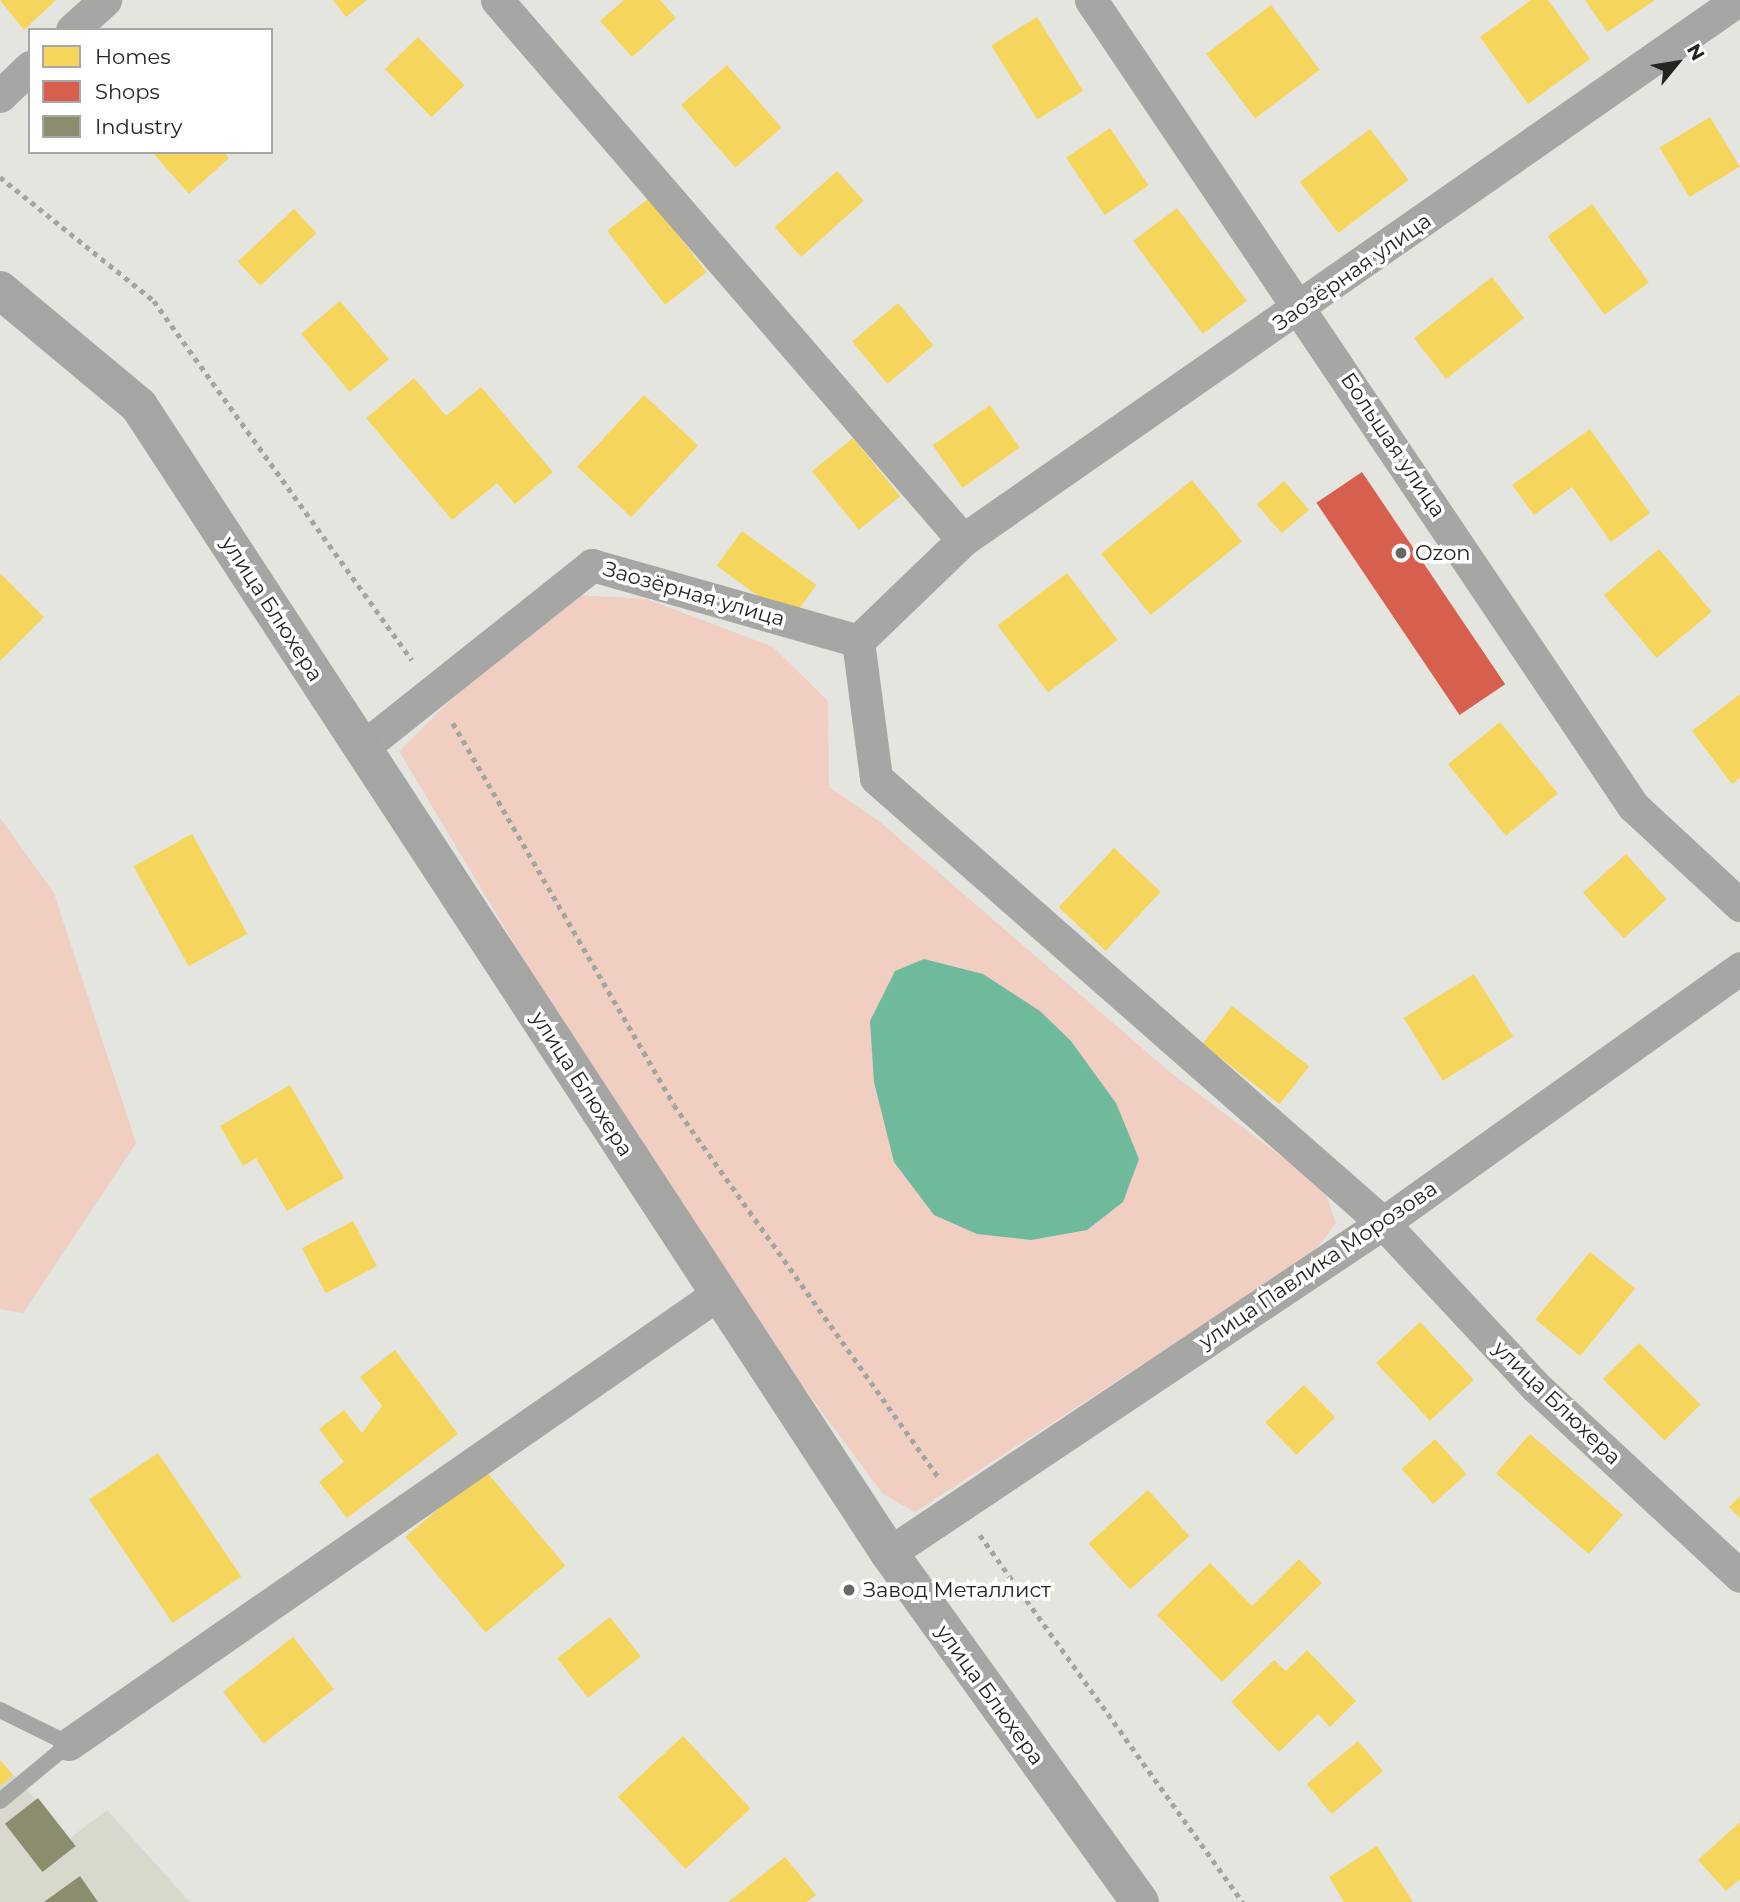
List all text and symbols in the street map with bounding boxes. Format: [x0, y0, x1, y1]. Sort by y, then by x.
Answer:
legend [28, 28, 273, 154]
north arrow [1642, 28, 1712, 98]
text: N [1682, 40, 1709, 65]
text: Homes [95, 44, 170, 69]
text: Shops [95, 79, 160, 104]
text: Industry [95, 114, 182, 139]
street label: Заозёрная улица [1268, 208, 1436, 336]
street label: Большая улица [1335, 368, 1451, 522]
street label: улица Блюхера [216, 532, 328, 686]
place label: Ozon [1415, 540, 1471, 566]
marker: Ozon [1393, 545, 1409, 561]
street label: Заозёрная улица [600, 556, 788, 632]
street label: улица Блюхера [526, 1007, 638, 1161]
street label: улица Павлика Морозова [1194, 1176, 1442, 1354]
street label: улица Блюхера [1488, 1336, 1626, 1470]
place label: Завод Металлист [863, 1577, 1051, 1603]
marker: Завод Металлист [841, 1582, 857, 1598]
street label: улица Блюхера [931, 1620, 1049, 1770]

